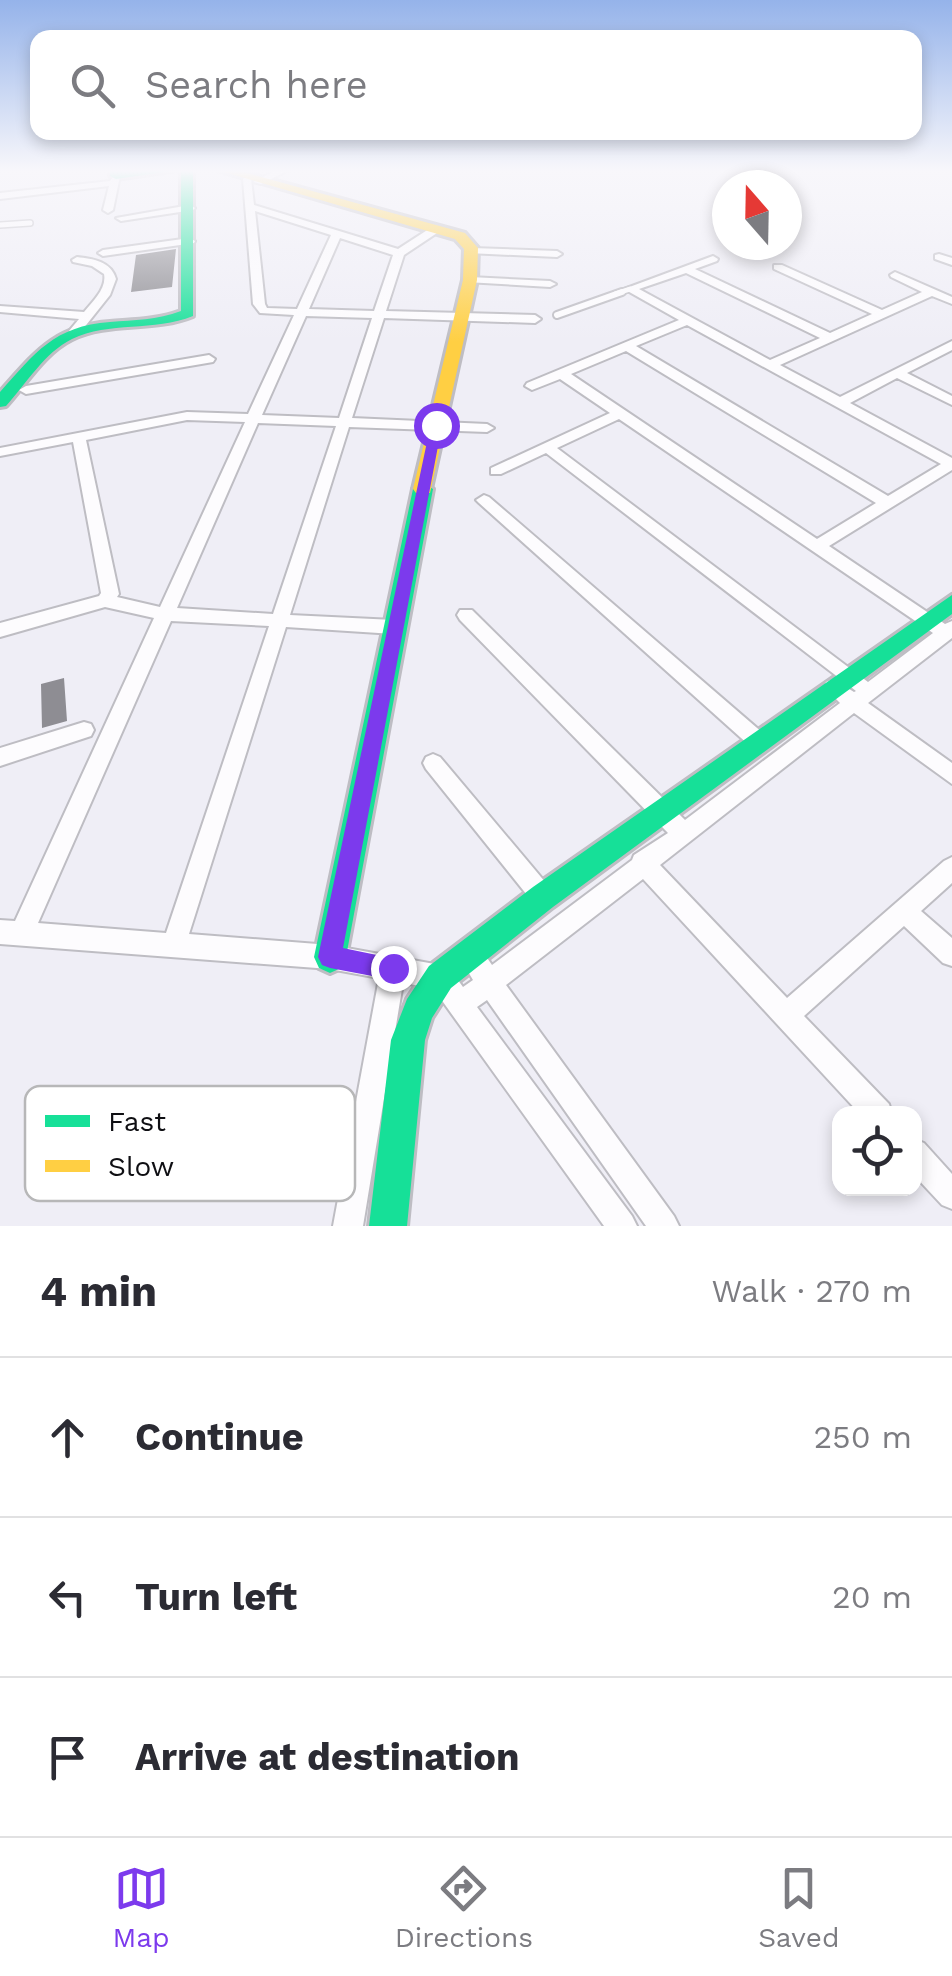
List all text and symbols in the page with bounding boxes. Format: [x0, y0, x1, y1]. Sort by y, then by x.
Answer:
search box [30, 30, 922, 140]
icon: search [65, 58, 120, 113]
text: Search here [145, 63, 368, 107]
north arrow [712, 170, 802, 260]
route start [414, 403, 460, 449]
route end [371, 946, 417, 992]
legend [25, 1086, 355, 1201]
text: Fast [108, 1105, 166, 1138]
map controls [832, 1106, 922, 1196]
button: locate [832, 1106, 922, 1196]
text: Slow [108, 1150, 174, 1183]
text: 4 min [40, 1267, 157, 1316]
text: Walk · 270 m [711, 1272, 912, 1310]
icon: ahead [40, 1410, 95, 1465]
text: Continue [135, 1415, 304, 1459]
text: 250 m [813, 1418, 912, 1456]
icon: left [40, 1570, 95, 1625]
text: Turn left [135, 1575, 297, 1619]
text: 20 m [832, 1578, 912, 1616]
icon: arrive [40, 1730, 95, 1785]
text: Arrive at destination [135, 1735, 520, 1779]
tab: Map [113, 1861, 170, 1954]
tab: Directions [395, 1861, 533, 1954]
tab: Saved [758, 1861, 839, 1954]

